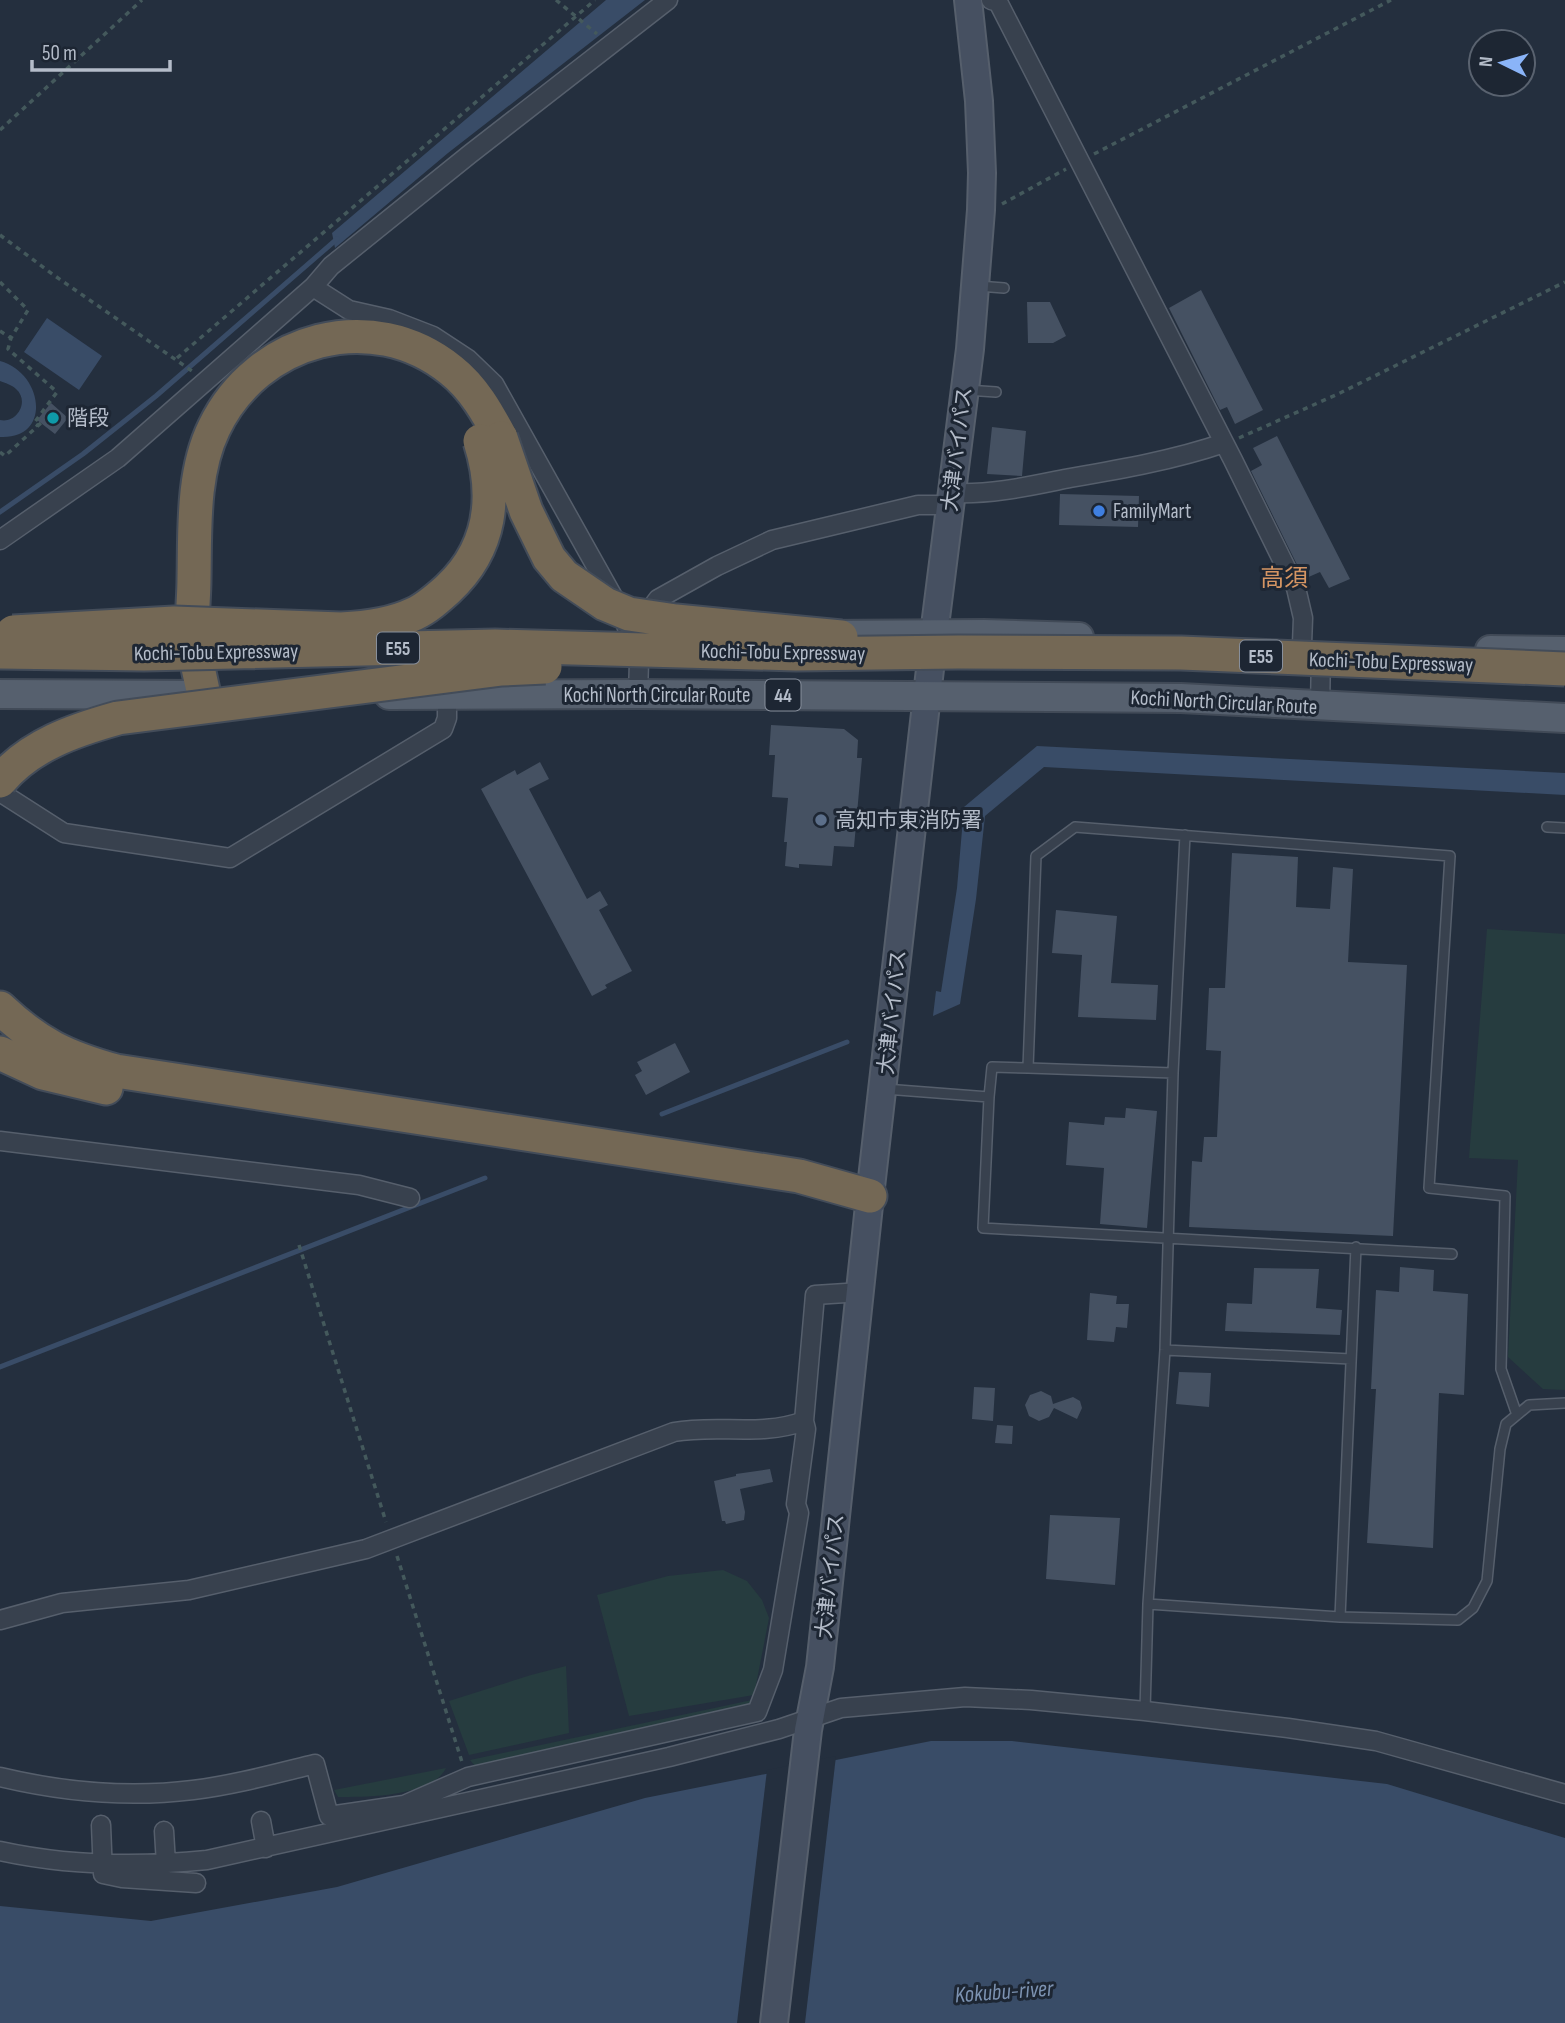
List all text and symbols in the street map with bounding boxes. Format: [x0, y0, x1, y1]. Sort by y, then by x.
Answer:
scale bar [32, 28, 170, 72]
north arrow [1467, 28, 1537, 98]
text: 50 m [42, 41, 77, 66]
text: N [1475, 56, 1498, 68]
street label: 大津バイパス [937, 385, 978, 513]
place label: 階段 [67, 406, 109, 431]
marker: 階段 [45, 410, 61, 426]
place label: FamilyMart [1113, 499, 1191, 524]
marker: FamilyMart [1091, 503, 1107, 519]
district label: 高須 [1260, 564, 1308, 593]
road number: E55 [377, 632, 419, 664]
street label: Kochi-Tobu Expressway [134, 639, 298, 666]
street label: Kochi-Tobu Expressway [701, 639, 865, 666]
road number: E55 [1240, 640, 1282, 671]
street label: Kochi-Tobu Expressway [1308, 647, 1474, 678]
road number: 44 [766, 680, 800, 710]
street label: Kochi North Circular Route [564, 683, 750, 708]
street label: Kochi North Circular Route [1130, 685, 1318, 720]
place label: 高知市東消防署 [835, 808, 982, 833]
marker: 高知市東消防署 [813, 812, 829, 828]
street label: 大津バイパス [874, 948, 911, 1076]
street label: 大津バイパス [812, 1512, 849, 1640]
water label: Kokubu-river [954, 1974, 1056, 2009]

